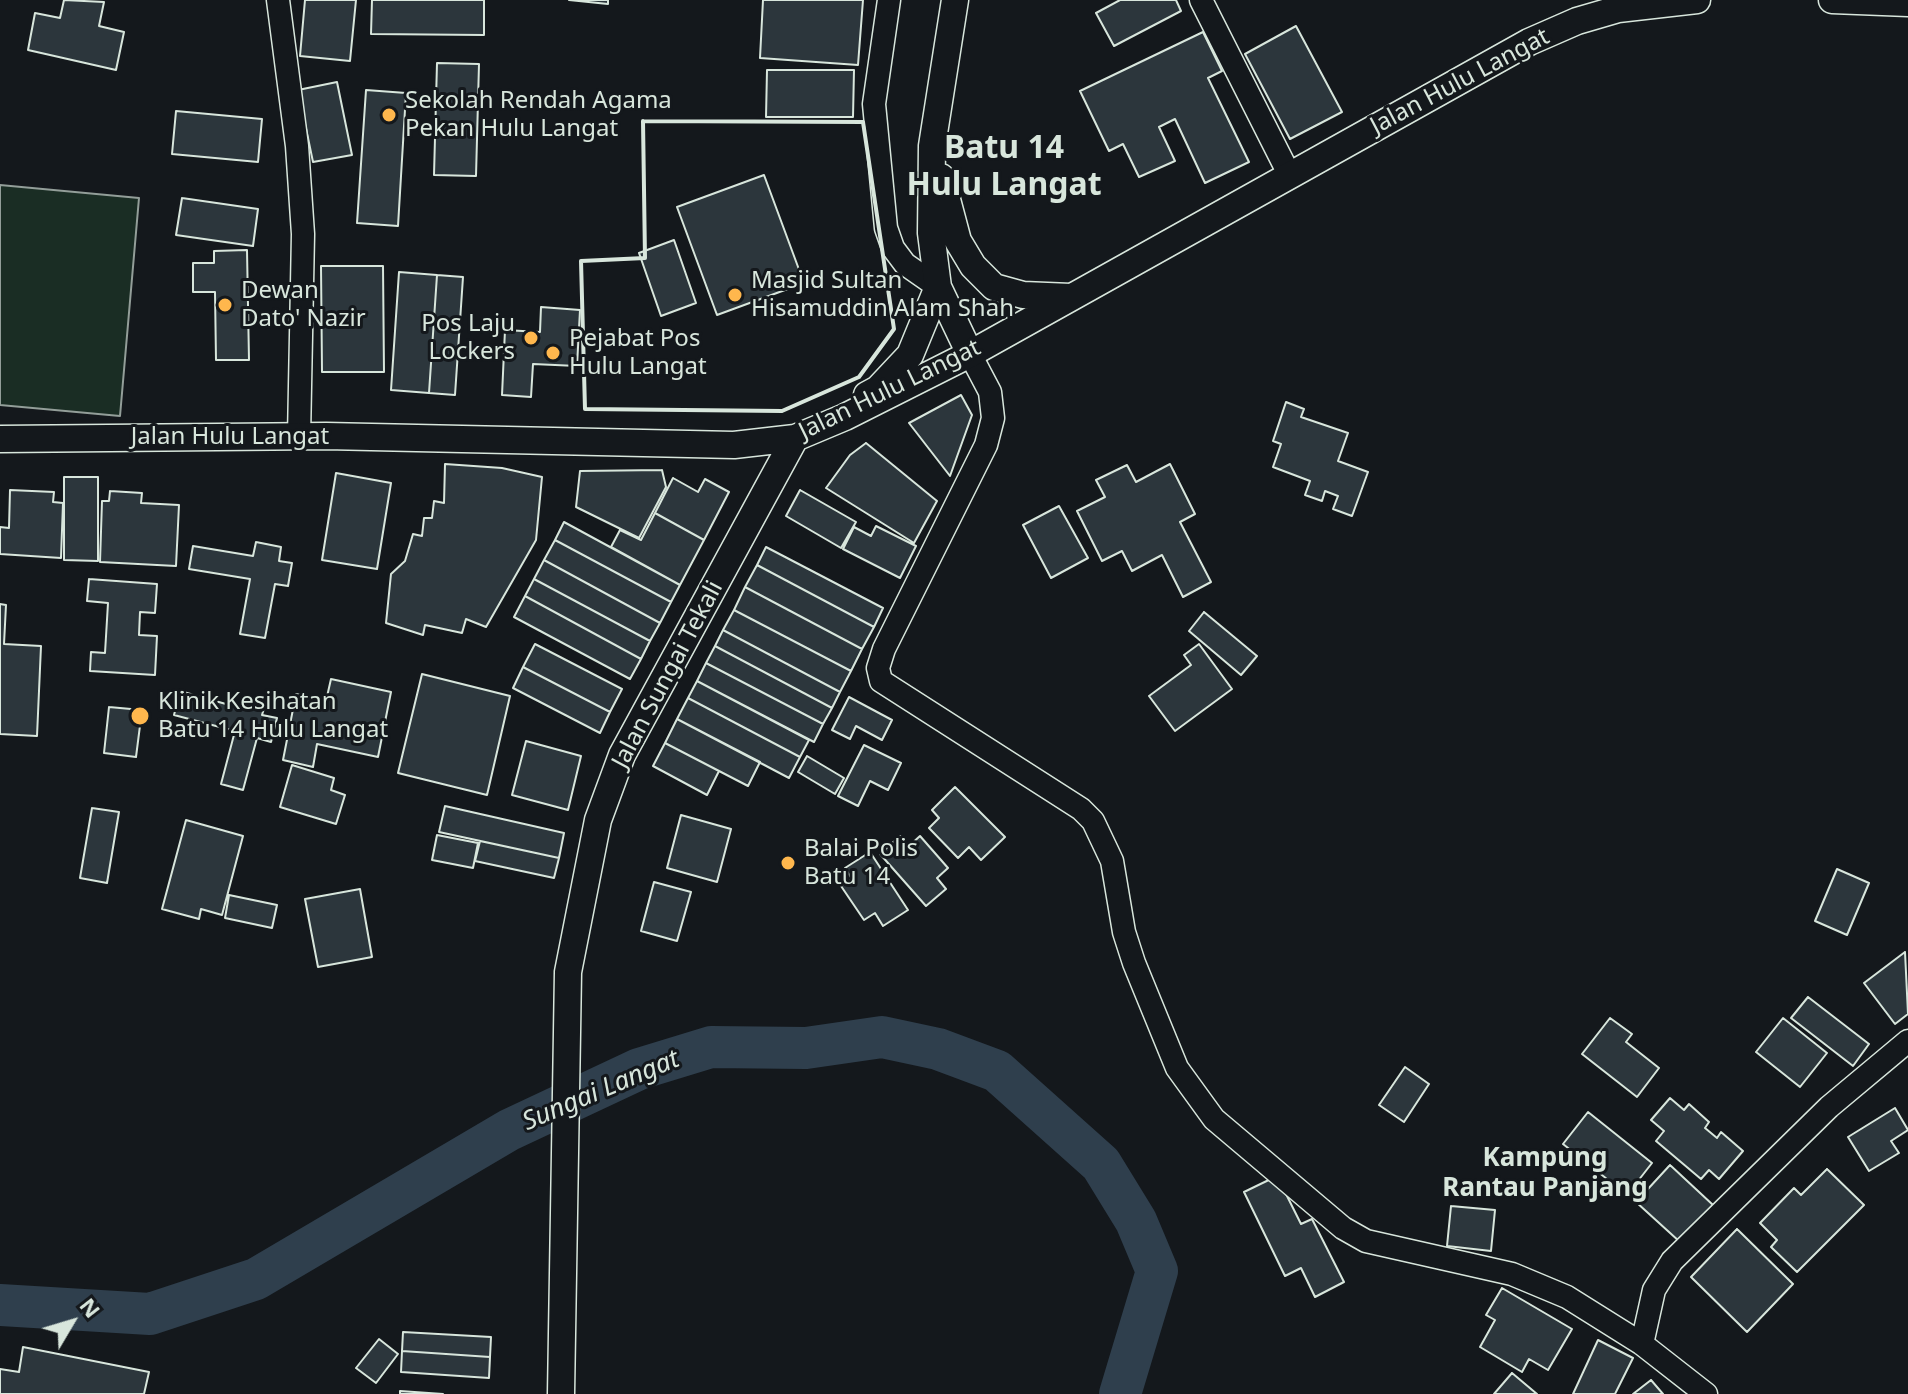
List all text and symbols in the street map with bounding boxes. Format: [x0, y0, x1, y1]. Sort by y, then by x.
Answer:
street label: Jalan Hulu Langat [1366, 23, 1554, 141]
place label: Sekolah Rendah Agama Pekan Hulu Langat [405, 87, 672, 143]
marker: Sekolah Rendah Agama Pekan Hulu Langat [380, 106, 398, 124]
district label: Batu 14 Hulu Langat [906, 130, 1102, 205]
place label: Masjid Sultan Hisamuddin Alam Shah [751, 267, 1014, 323]
place label: Dewan Dato' Nazir [241, 277, 366, 333]
marker: Masjid Sultan Hisamuddin Alam Shah [726, 286, 744, 304]
marker: Dewan Dato' Nazir [216, 296, 234, 314]
place label: Pos Laju Lockers [421, 310, 515, 366]
place label: Pejabat Pos Hulu Langat [569, 325, 707, 381]
marker: Pos Laju Lockers [522, 329, 540, 347]
street label: Jalan Hulu Langat [795, 334, 985, 446]
marker: Pejabat Pos Hulu Langat [544, 344, 562, 362]
street label: Jalan Hulu Langat [131, 423, 329, 451]
street label: Jalan Sungai Tekali [606, 576, 730, 774]
place label: Klinik Kesihatan Batu 14 Hulu Langat [158, 688, 388, 744]
marker: Klinik Kesihatan Batu 14 Hulu Langat [129, 705, 151, 727]
place label: Balai Polis Batu 14 [804, 835, 918, 891]
marker: Balai Polis Batu 14 [779, 854, 797, 872]
water label: Sungai Langat [518, 1044, 684, 1138]
district label: Kampung Rantau Panjang [1442, 1143, 1648, 1204]
north arrow [32, 1282, 112, 1362]
text: N [74, 1291, 108, 1324]

